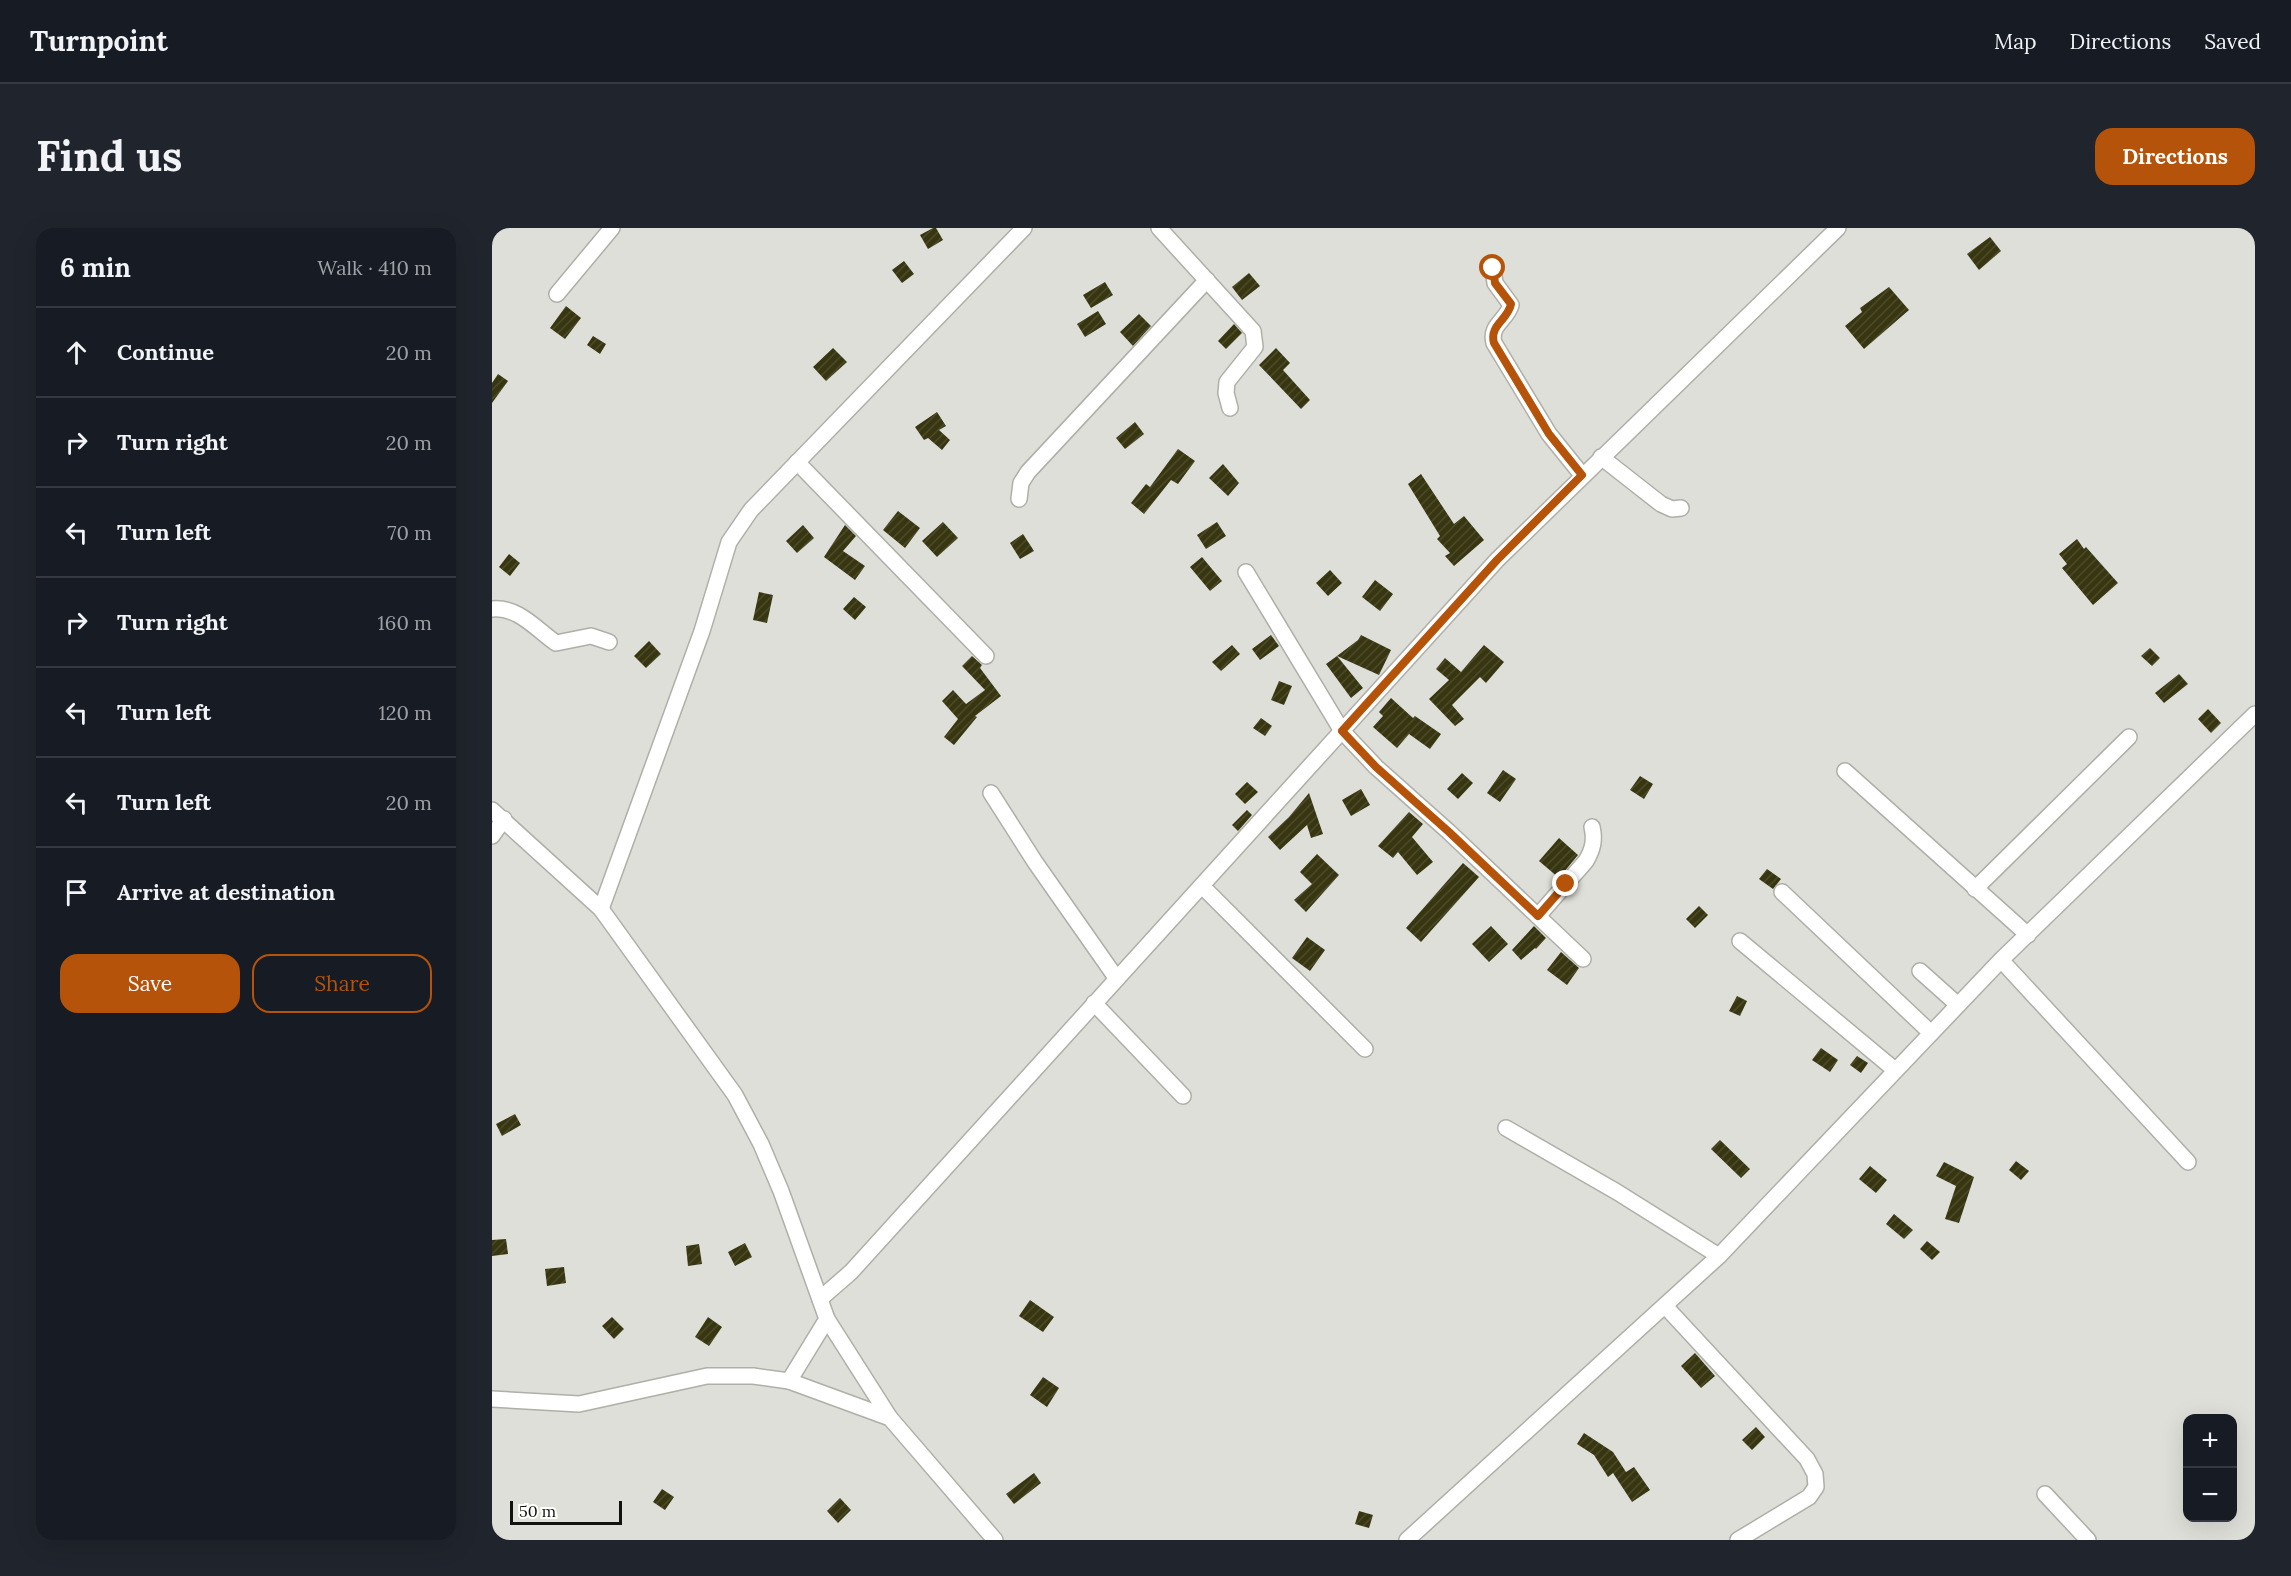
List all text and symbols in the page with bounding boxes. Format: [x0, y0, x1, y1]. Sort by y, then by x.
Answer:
text: Turnpoint [30, 23, 168, 59]
text: Map [1994, 28, 2037, 55]
text: Directions [2070, 28, 2171, 55]
text: Saved [2204, 28, 2261, 55]
button: Directions [2095, 128, 2255, 185]
text: Find us [36, 129, 182, 183]
text: 6 min [60, 251, 131, 284]
route start [1479, 254, 1505, 280]
text: Walk · 410 m [317, 255, 432, 280]
icon: ahead [60, 336, 93, 369]
text: Continue [117, 338, 214, 366]
text: 20 m [386, 340, 432, 365]
icon: right [60, 426, 93, 459]
text: Turn right [117, 428, 228, 456]
text: 20 m [386, 430, 432, 455]
icon: left [60, 516, 93, 549]
text: Turn left [117, 518, 211, 546]
text: 70 m [387, 520, 432, 545]
icon: right [60, 606, 93, 639]
text: Turn right [117, 608, 228, 636]
text: 160 m [378, 610, 432, 635]
icon: left [60, 696, 93, 729]
text: Turn left [117, 698, 211, 726]
text: 120 m [378, 700, 432, 725]
icon: left [60, 786, 93, 819]
text: Turn left [117, 788, 211, 816]
text: 20 m [386, 790, 432, 815]
route end [1552, 870, 1578, 896]
icon: arrive [60, 876, 93, 909]
text: Arrive at destination [117, 878, 335, 906]
button: Save [60, 954, 240, 1013]
button: Share [252, 954, 432, 1013]
map controls [2183, 1414, 2237, 1522]
button: + [2183, 1414, 2237, 1468]
button: − [2183, 1468, 2237, 1522]
scale bar [510, 1498, 622, 1526]
text: 50 m [519, 1501, 556, 1521]

